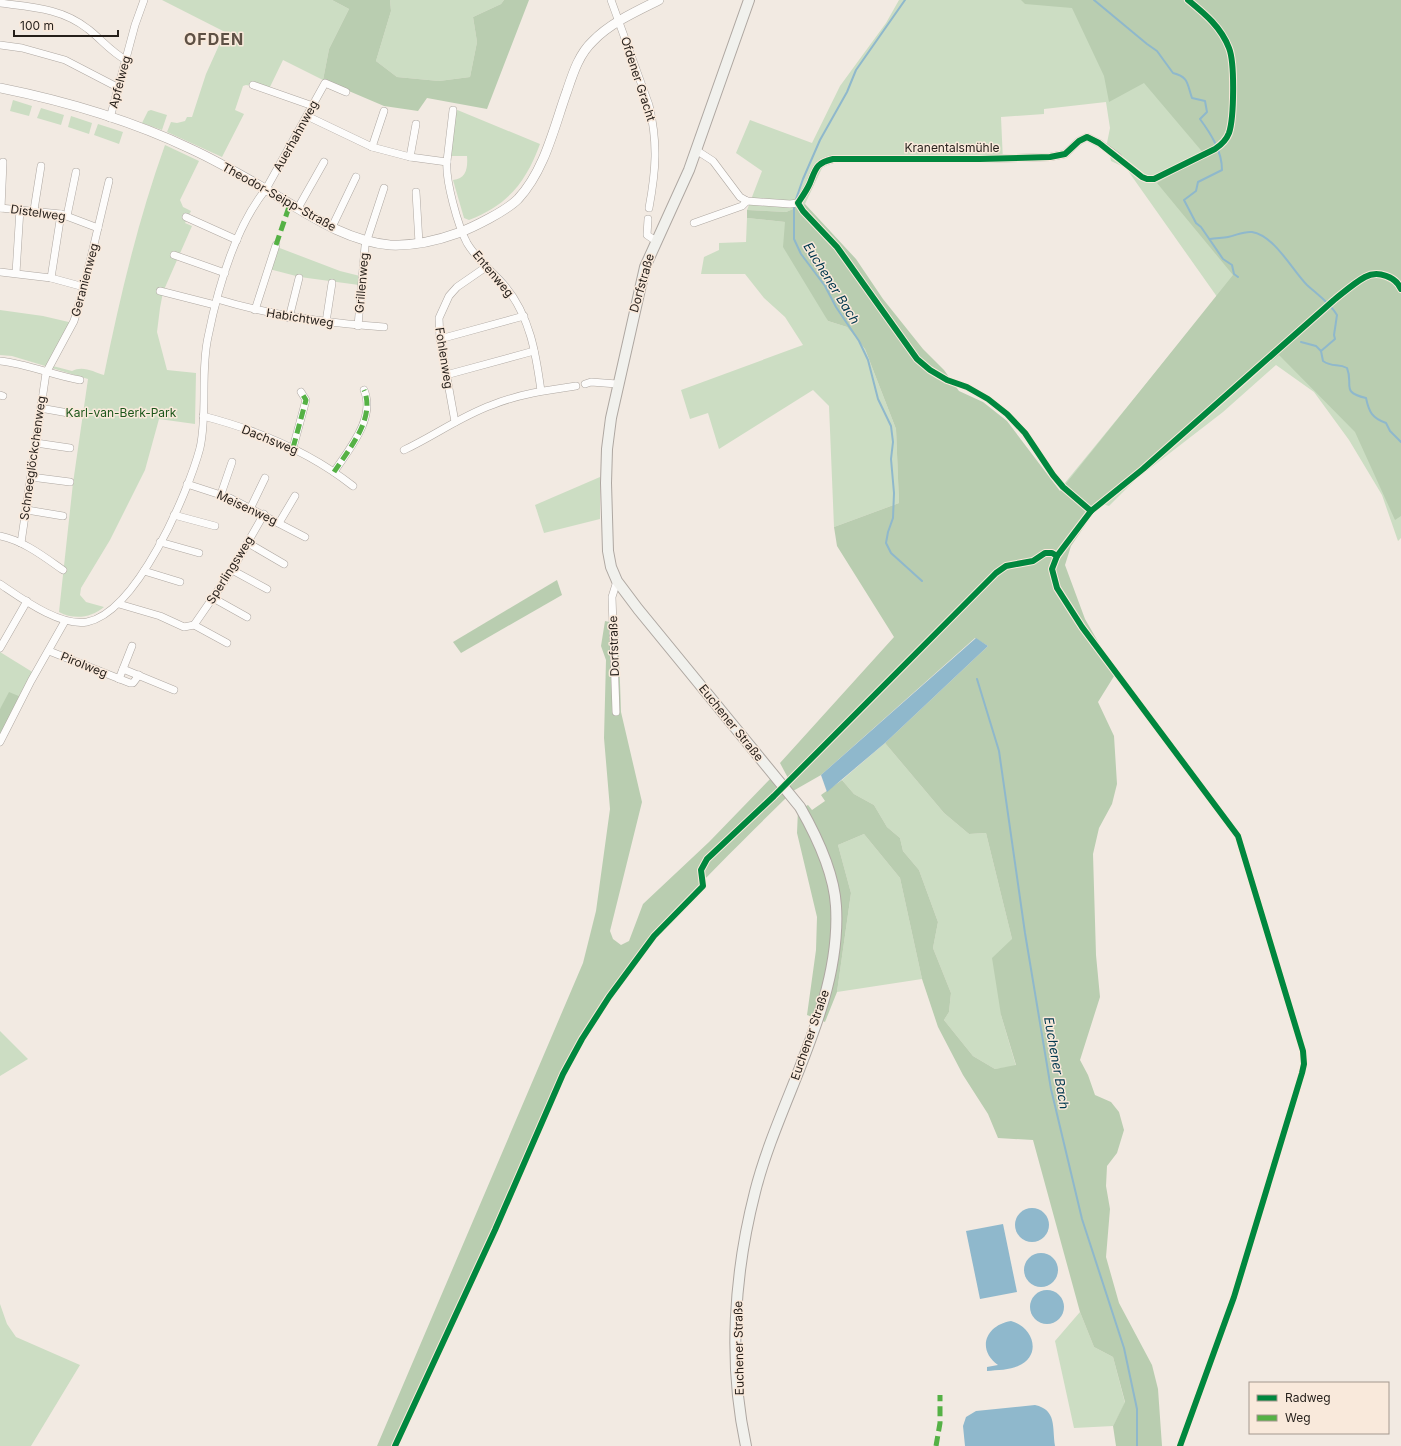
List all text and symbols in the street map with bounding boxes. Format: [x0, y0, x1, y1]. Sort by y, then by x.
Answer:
scale bar [14, 12, 118, 38]
text: 100 m [20, 18, 54, 33]
district label: OFDEN [184, 29, 244, 49]
street label: Ofdener Gracht [618, 35, 659, 123]
street label: Apfelweg [105, 54, 134, 110]
street label: Auerhahnweg [270, 98, 321, 174]
street label: Kranentalsmühle [904, 140, 1000, 155]
street label: Theodor-Seipp-Straße [220, 159, 339, 234]
street label: Distelweg [10, 201, 67, 224]
water label: Euchener Bach [800, 239, 864, 327]
street label: Geranienweg [68, 242, 101, 318]
street label: Entenweg [470, 247, 517, 300]
street label: Grillenweg [351, 252, 372, 314]
street label: Dorfstraße [626, 252, 657, 314]
street label: Habichtweg [265, 305, 335, 330]
street label: Fohlenweg [432, 326, 457, 390]
street label: Schneeglöckchenweg [16, 395, 49, 521]
park label: Karl-van-Berk-Park [66, 405, 177, 420]
street label: Dachsweg [240, 421, 301, 458]
street label: Meisenweg [215, 487, 280, 528]
street label: Sperlingsweg [203, 533, 256, 606]
street label: Dorfstraße [605, 615, 622, 677]
street label: Pirolweg [59, 648, 110, 681]
street label: Euchener Straße [696, 681, 767, 764]
street label: Euchener Straße [787, 988, 832, 1082]
water label: Euchener Bach [1041, 1016, 1073, 1111]
street label: Euchener Straße [730, 1301, 747, 1395]
legend [1249, 1382, 1389, 1434]
text: Radweg [1285, 1390, 1331, 1405]
text: Weg [1285, 1410, 1311, 1425]

